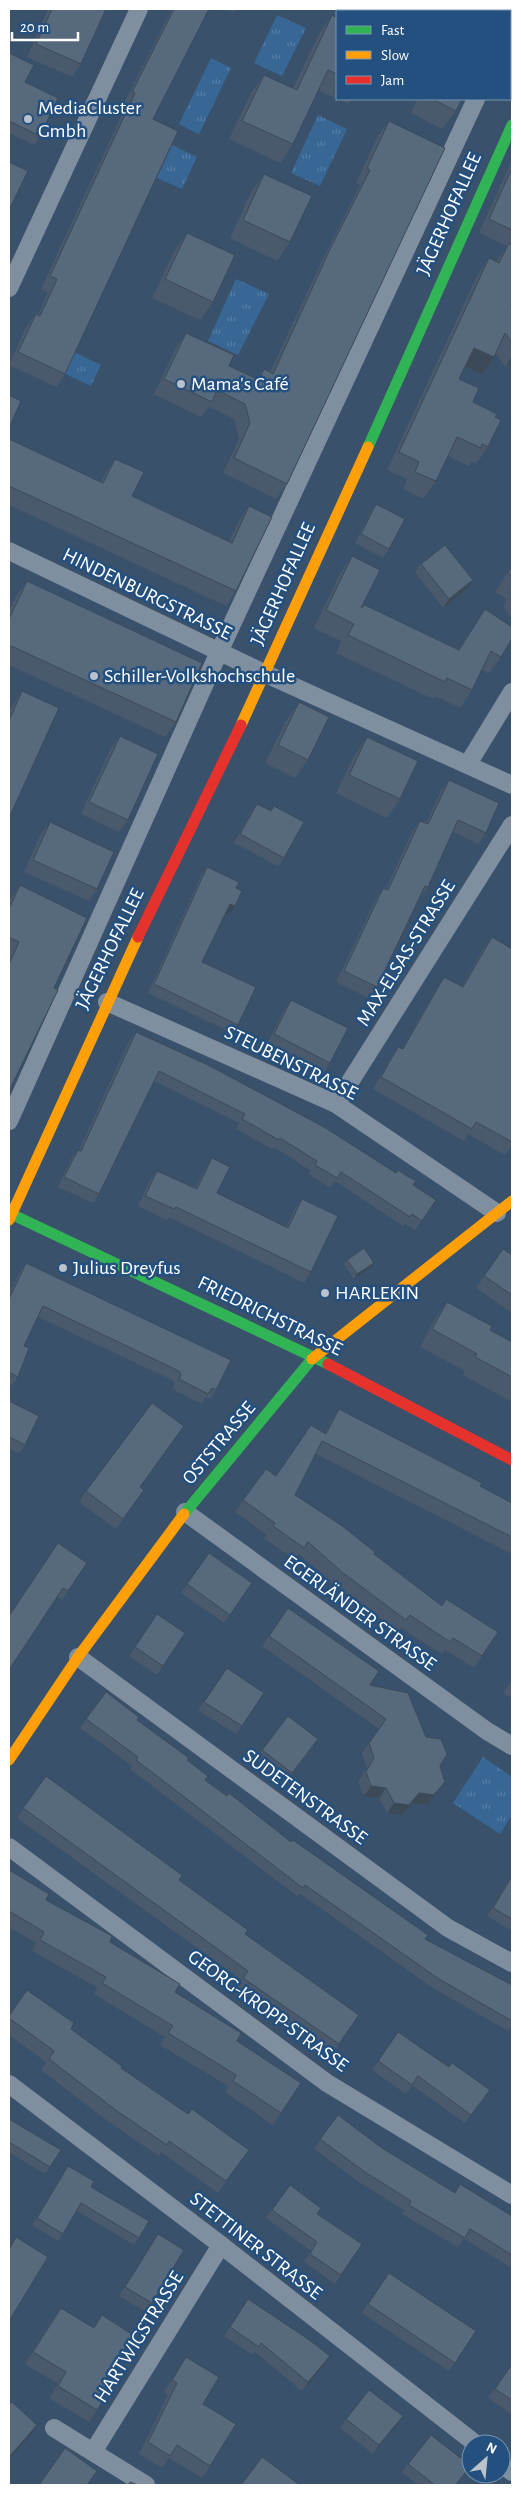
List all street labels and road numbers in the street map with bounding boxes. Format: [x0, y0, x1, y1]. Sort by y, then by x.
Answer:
street label: JÄGERHOFALLEE [413, 149, 485, 278]
street label: JÄGERHOFALLEE [247, 519, 319, 648]
street label: HINDENBURGSTRASSE [59, 544, 235, 644]
street label: MAX-ELSAS-STRASSE [353, 876, 459, 1030]
street label: JÄGERHOFALLEE [72, 885, 148, 1013]
street label: STEUBENSTRASSE [221, 1022, 361, 1104]
street label: FRIEDRICHSTRASSE [195, 1272, 346, 1360]
street label: OSTSTRASSE [179, 1397, 259, 1488]
street label: EGERLÄNDER STRASSE [280, 1551, 440, 1675]
street label: SUDETENSTRASSE [239, 1745, 371, 1849]
street label: GEORG-KROPP-STRASSE [184, 1946, 352, 2076]
street label: STETTINER STRASSE [186, 2188, 326, 2304]
street label: HARTWIGSTRASSE [91, 2268, 188, 2406]

